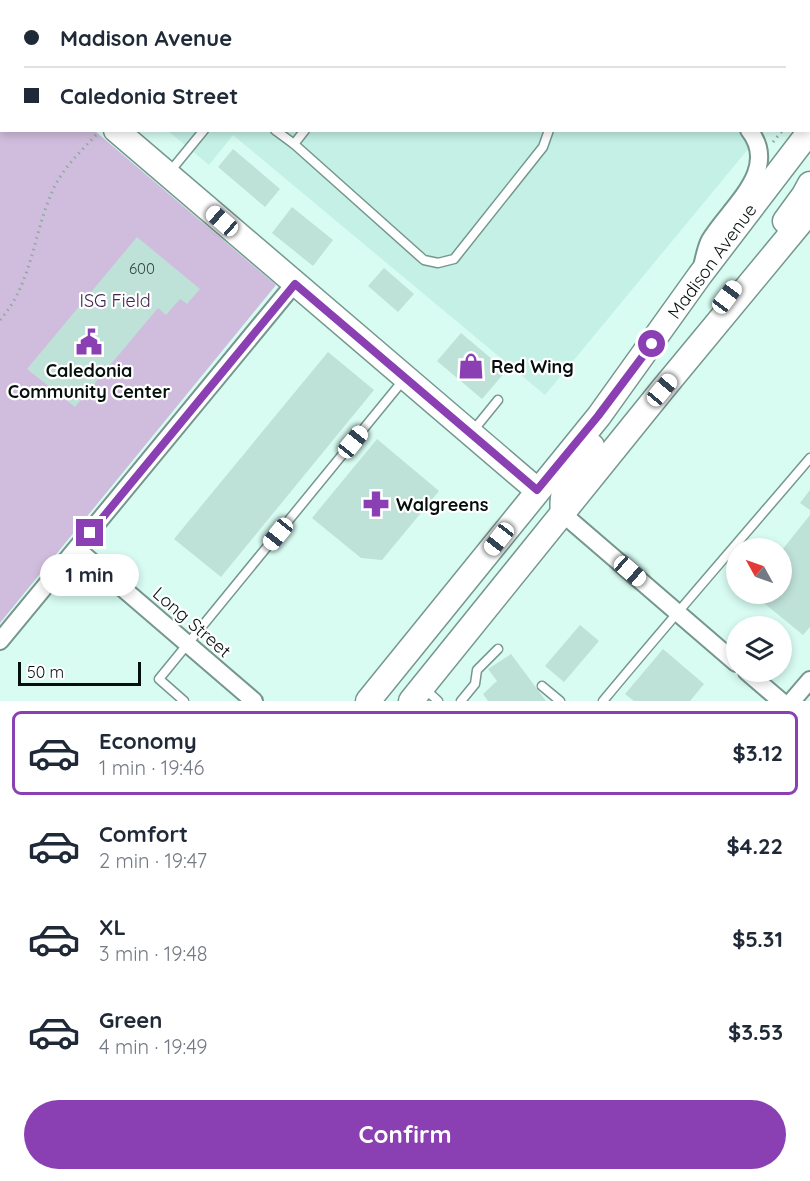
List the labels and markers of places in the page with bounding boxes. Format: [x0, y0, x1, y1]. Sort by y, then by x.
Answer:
public building icon: Caledonia Community Center [74, 327, 104, 357]
shop icon: Red Wing [456, 351, 486, 381]
place label: Red Wing [491, 355, 574, 378]
place label: Caledonia Community Center [8, 359, 170, 403]
pharmacy icon: Walgreens [361, 489, 391, 519]
place label: Walgreens [396, 493, 489, 516]

